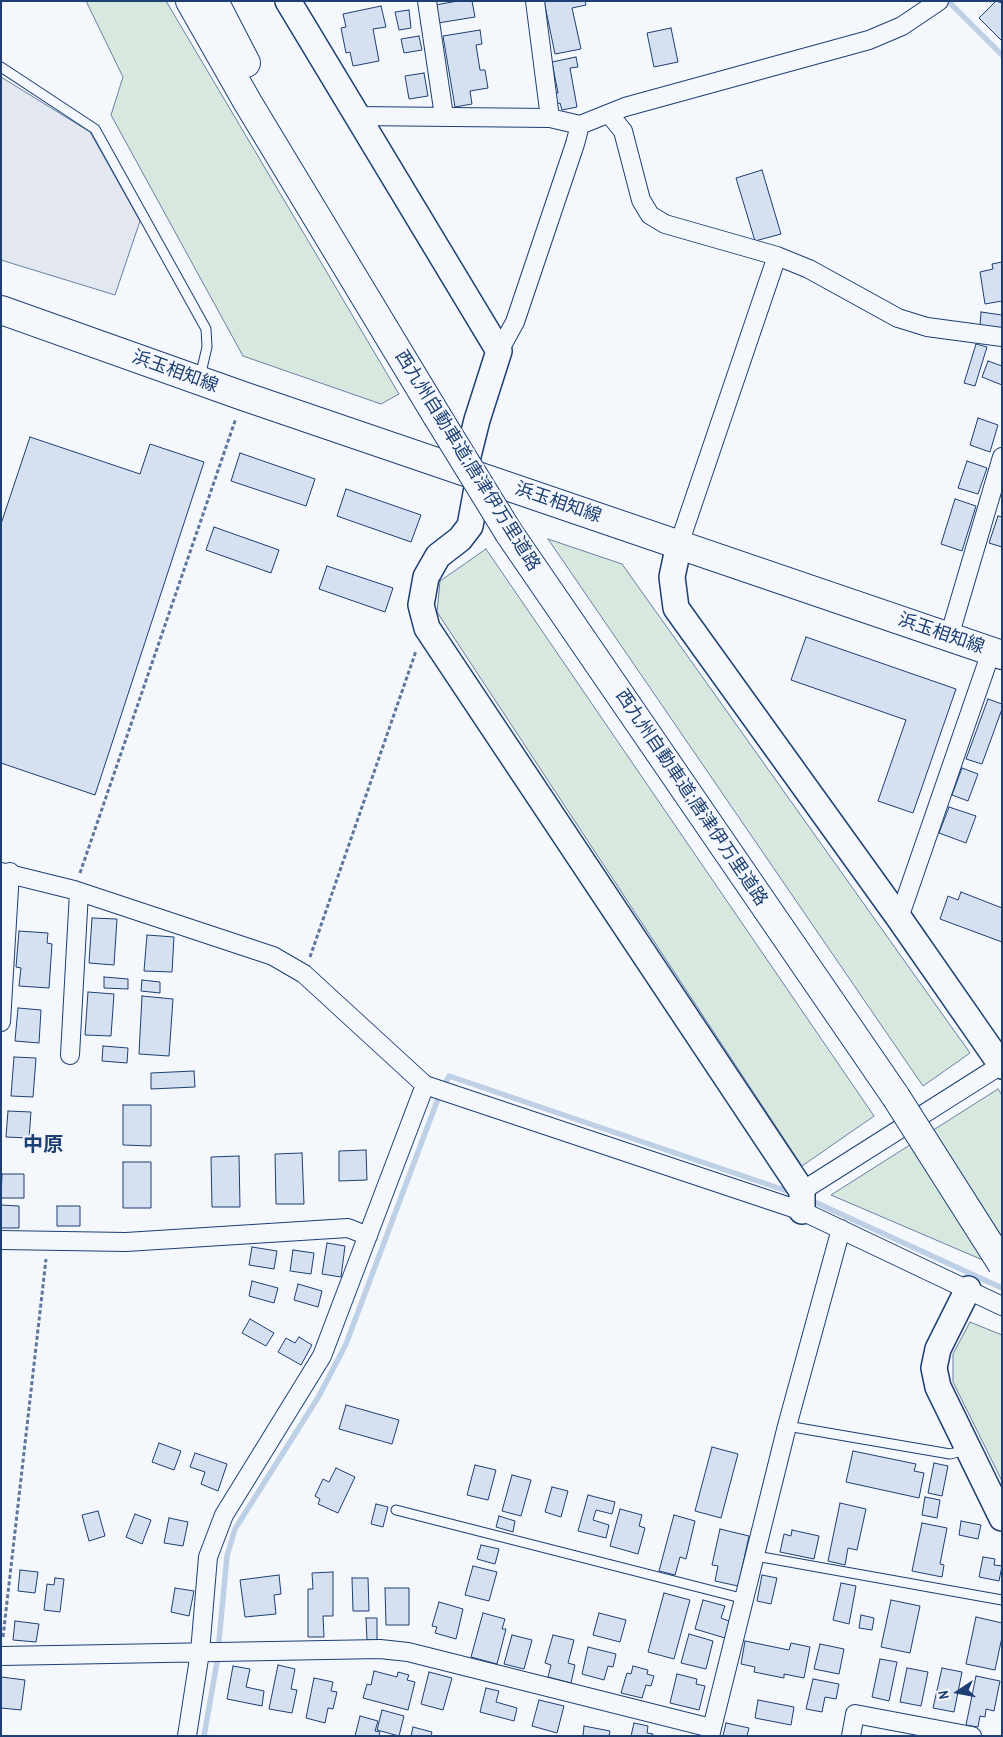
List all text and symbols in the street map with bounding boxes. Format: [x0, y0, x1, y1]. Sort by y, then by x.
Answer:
street label: 浜玉相知線 [129, 346, 221, 398]
street label: 西九州自動車道;唐津伊万里道路 [390, 347, 544, 575]
street label: 浜玉相知線 [512, 478, 604, 528]
street label: 浜玉相知線 [895, 609, 987, 659]
street label: 西九州自動車道;唐津伊万里道路 [610, 686, 772, 910]
district label: 中原 [23, 1134, 63, 1158]
north arrow [933, 1667, 983, 1717]
text: N [934, 1689, 953, 1701]

